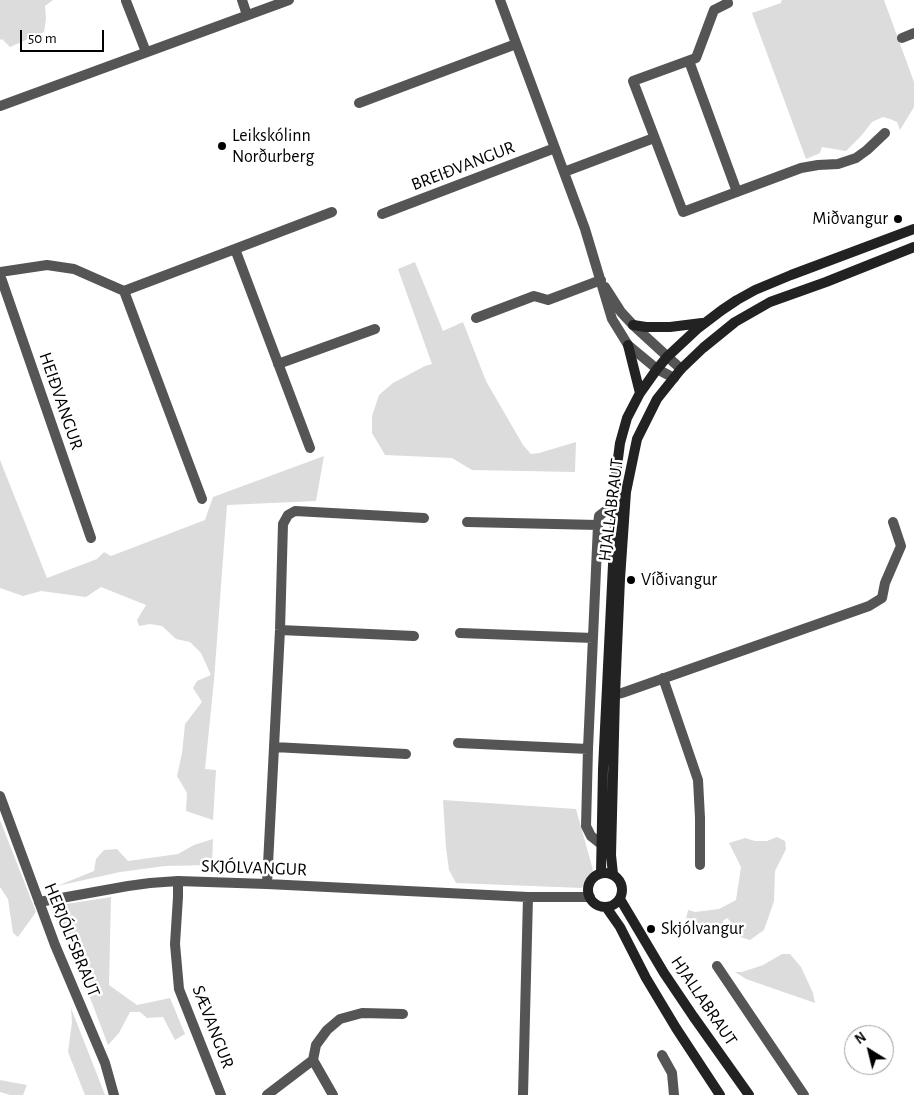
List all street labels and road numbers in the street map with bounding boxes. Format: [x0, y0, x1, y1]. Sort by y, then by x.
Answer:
street label: BREIÐVANGUR [408, 136, 518, 196]
street label: HEIÐVANGUR [34, 349, 88, 453]
street label: HJALLABRAUT [594, 457, 628, 563]
street label: SKJÓLVANGUR [201, 855, 307, 881]
street label: HERJÓLFSBRAUT [39, 880, 105, 1000]
street label: HJALLABRAUT [666, 952, 742, 1050]
street label: SÆVANGUR [187, 982, 239, 1072]

